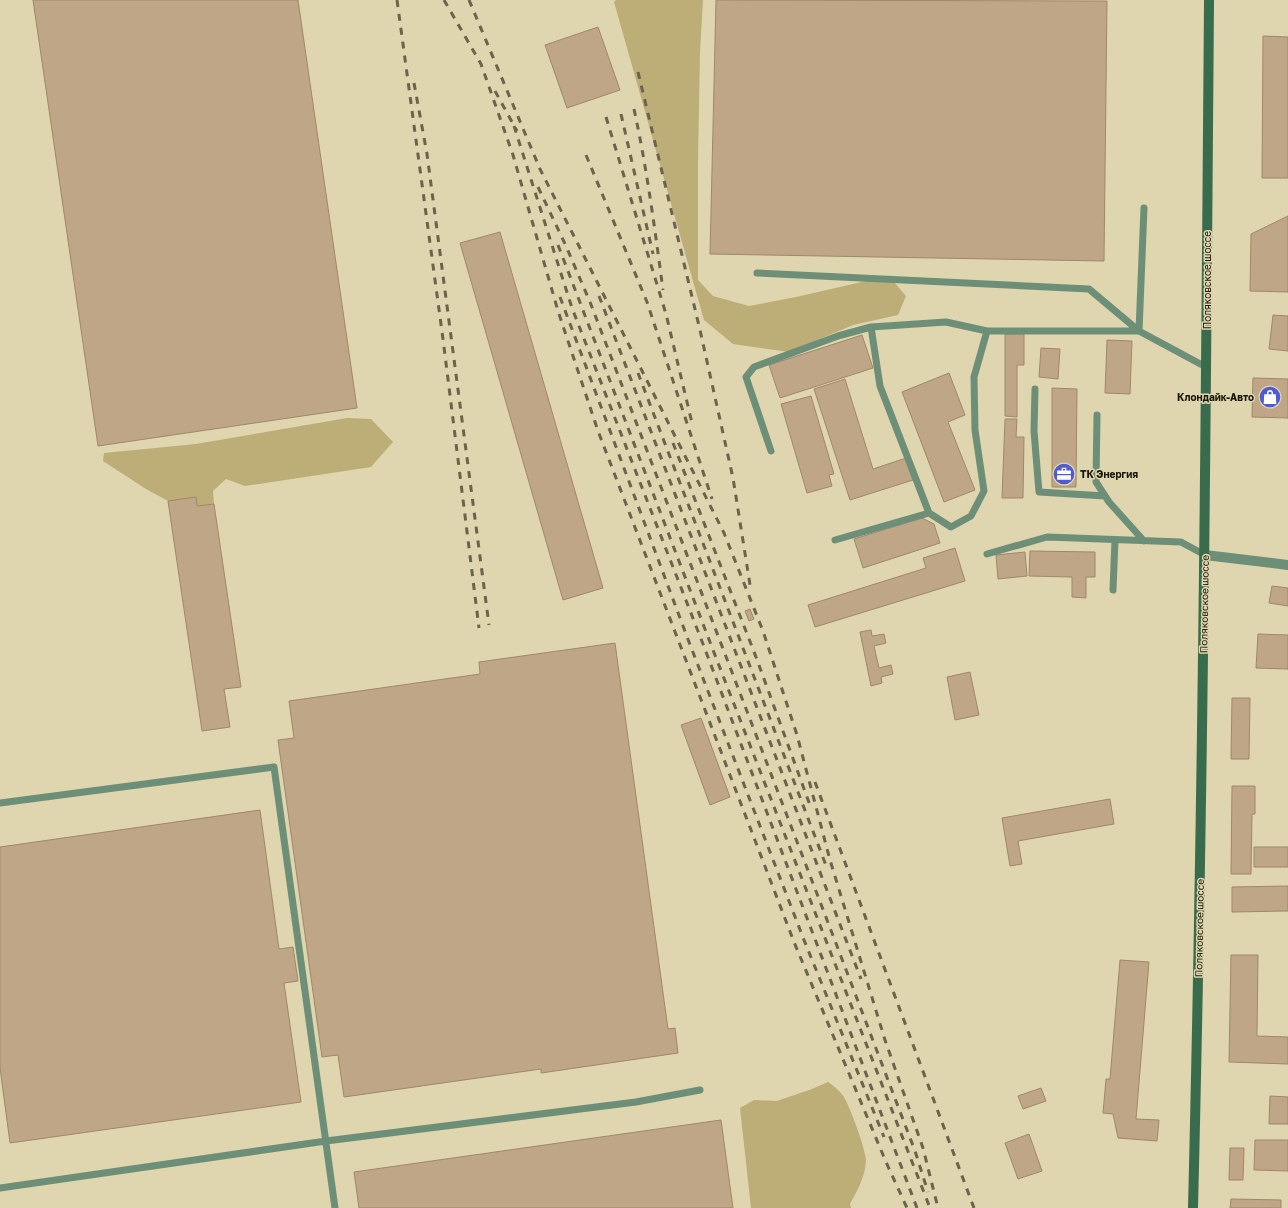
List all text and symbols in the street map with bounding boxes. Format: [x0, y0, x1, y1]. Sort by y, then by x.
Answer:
street label: Поляковское шоссе [1201, 231, 1213, 329]
shop icon: Клондайк-Авто [1257, 384, 1283, 410]
place label: Клондайк-Авто [1177, 391, 1254, 403]
office icon: ТК Энергия [1051, 461, 1077, 487]
place label: ТК Энергия [1080, 468, 1138, 480]
street label: Поляковское шоссе [1197, 555, 1211, 653]
street label: Поляковское шоссе [1192, 879, 1206, 977]

